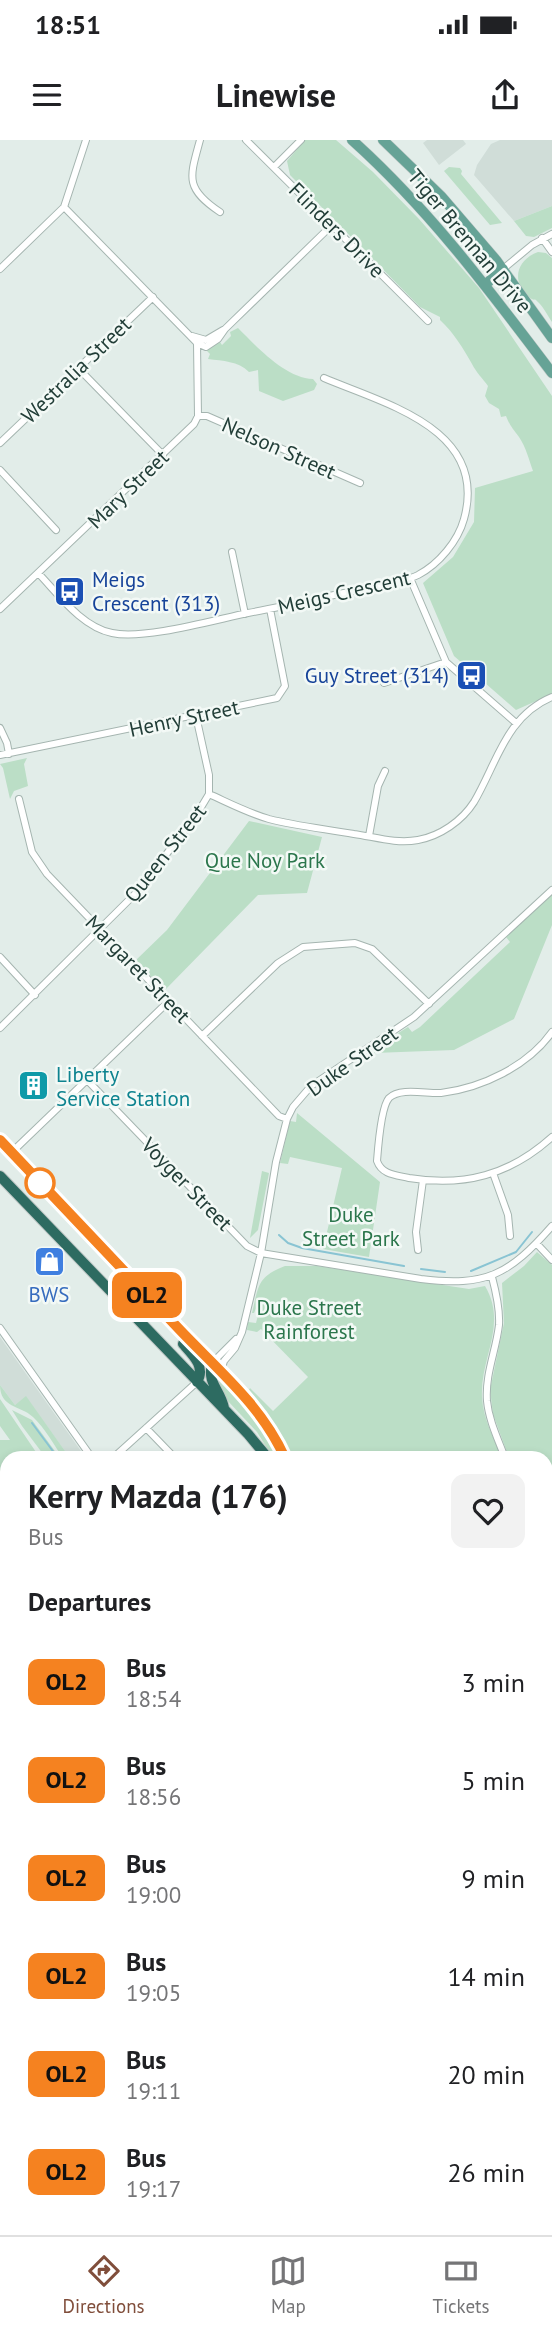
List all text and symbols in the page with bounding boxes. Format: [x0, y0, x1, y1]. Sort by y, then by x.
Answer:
text: 18:51 [35, 8, 101, 41]
text: Linewise [216, 74, 336, 116]
icon: menu [28, 76, 66, 114]
icon: share [486, 76, 524, 114]
street label: Tiger Brennan Drive [402, 164, 538, 318]
street label: Flinders Drive [283, 176, 391, 284]
street label: Westralia Street [16, 311, 136, 429]
street label: Nelson Street [218, 411, 340, 485]
street label: Mary Street [82, 444, 174, 534]
street label: Meigs Crescent [275, 564, 413, 620]
place label: Meigs Crescent (313) [92, 566, 220, 617]
bus stop icon: Meigs Crescent (313) [52, 574, 86, 608]
bus stop icon: Guy Street (314) [455, 658, 489, 692]
place label: Guy Street (314) [305, 662, 449, 689]
street label: Henry Street [127, 693, 241, 743]
street label: Queen Street [118, 798, 212, 908]
park label: Que Noy Park [205, 847, 325, 874]
street label: Margaret Street [80, 909, 196, 1029]
street label: Duke Street [301, 1020, 403, 1102]
place label: Liberty Service Station [56, 1061, 190, 1112]
building icon: Liberty Service Station [16, 1069, 50, 1103]
street label: Voyger Street [135, 1131, 238, 1236]
unlabelled marker [25, 1168, 55, 1198]
park label: Duke Street Park [302, 1201, 400, 1252]
shop icon: BWS [32, 1245, 66, 1279]
line badge: OL2 [107, 1272, 187, 1318]
text: OL2 [126, 1279, 168, 1310]
place label: BWS [29, 1281, 69, 1308]
park label: Duke Street Rainforest [257, 1294, 361, 1345]
text: Kerry Mazda (176) [28, 1474, 288, 1517]
button: heart [451, 1474, 525, 1548]
text: Bus [28, 1522, 64, 1551]
text: Departures [28, 1585, 151, 1618]
text: Bus [126, 1651, 166, 1684]
text: OL2 [45, 1666, 88, 1697]
text: 3 min [462, 1666, 525, 1699]
text: 18:54 [126, 1684, 181, 1713]
text: Bus [126, 1749, 166, 1782]
text: OL2 [45, 1764, 88, 1795]
text: 5 min [462, 1764, 525, 1797]
text: 18:56 [126, 1782, 181, 1811]
text: Bus [126, 1847, 166, 1880]
text: OL2 [45, 1862, 88, 1893]
text: 9 min [462, 1862, 525, 1895]
text: 19:00 [126, 1880, 181, 1909]
text: Bus [126, 1945, 166, 1978]
text: OL2 [45, 1960, 88, 1991]
text: 14 min [447, 1960, 525, 1993]
text: 19:05 [126, 1978, 181, 2007]
text: Bus [126, 2043, 166, 2076]
text: OL2 [45, 2058, 88, 2089]
text: 20 min [447, 2058, 525, 2091]
text: 19:11 [126, 2076, 181, 2105]
text: Bus [126, 2141, 166, 2174]
text: OL2 [45, 2156, 88, 2187]
text: 26 min [447, 2156, 525, 2189]
text: 19:17 [126, 2174, 181, 2203]
tab: Directions [62, 2252, 145, 2318]
tab: Map [269, 2252, 307, 2318]
tab: Tickets [432, 2252, 490, 2318]

